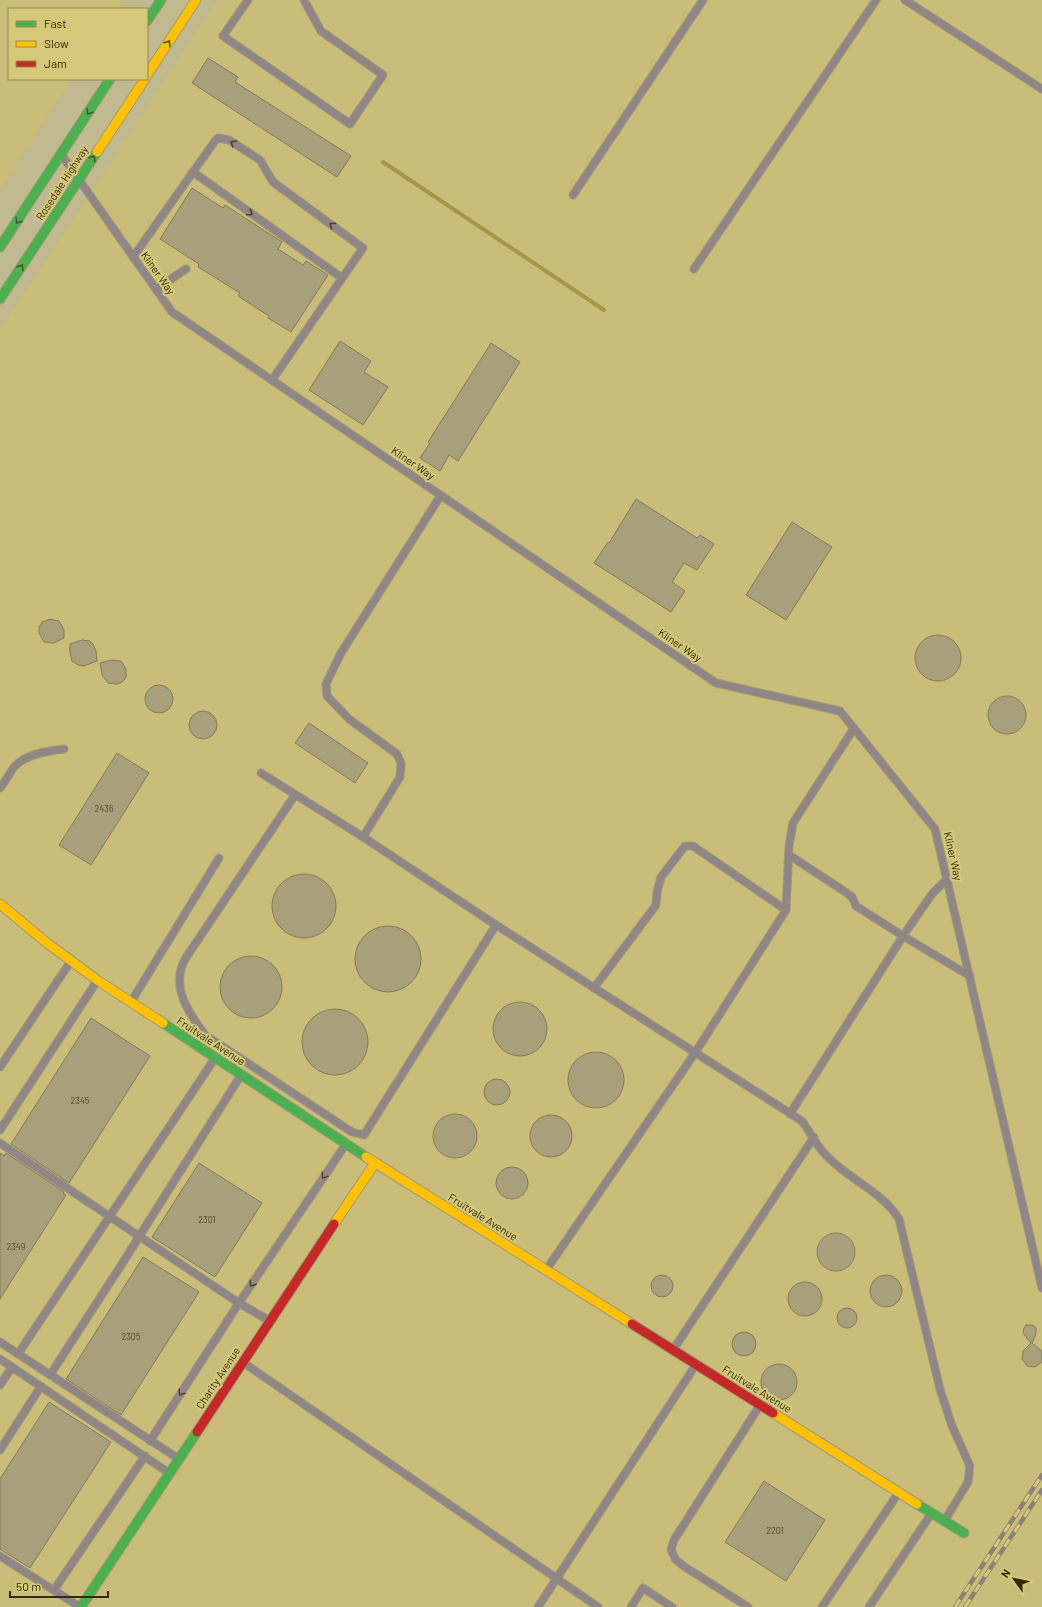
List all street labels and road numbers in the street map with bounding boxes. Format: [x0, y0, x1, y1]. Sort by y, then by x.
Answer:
street label: Rosedale Highway [33, 143, 91, 222]
street label: Kliner Way [139, 249, 178, 297]
street label: Kliner Way [389, 443, 438, 482]
street label: Kliner Way [656, 625, 705, 664]
street label: Kliner Way [942, 830, 965, 882]
street label: Fruitvale Avenue [175, 1014, 248, 1068]
street label: Fruitvale Avenue [446, 1190, 520, 1243]
street label: Charity Avenue [193, 1344, 243, 1411]
street label: Fruitvale Avenue [720, 1362, 794, 1415]

